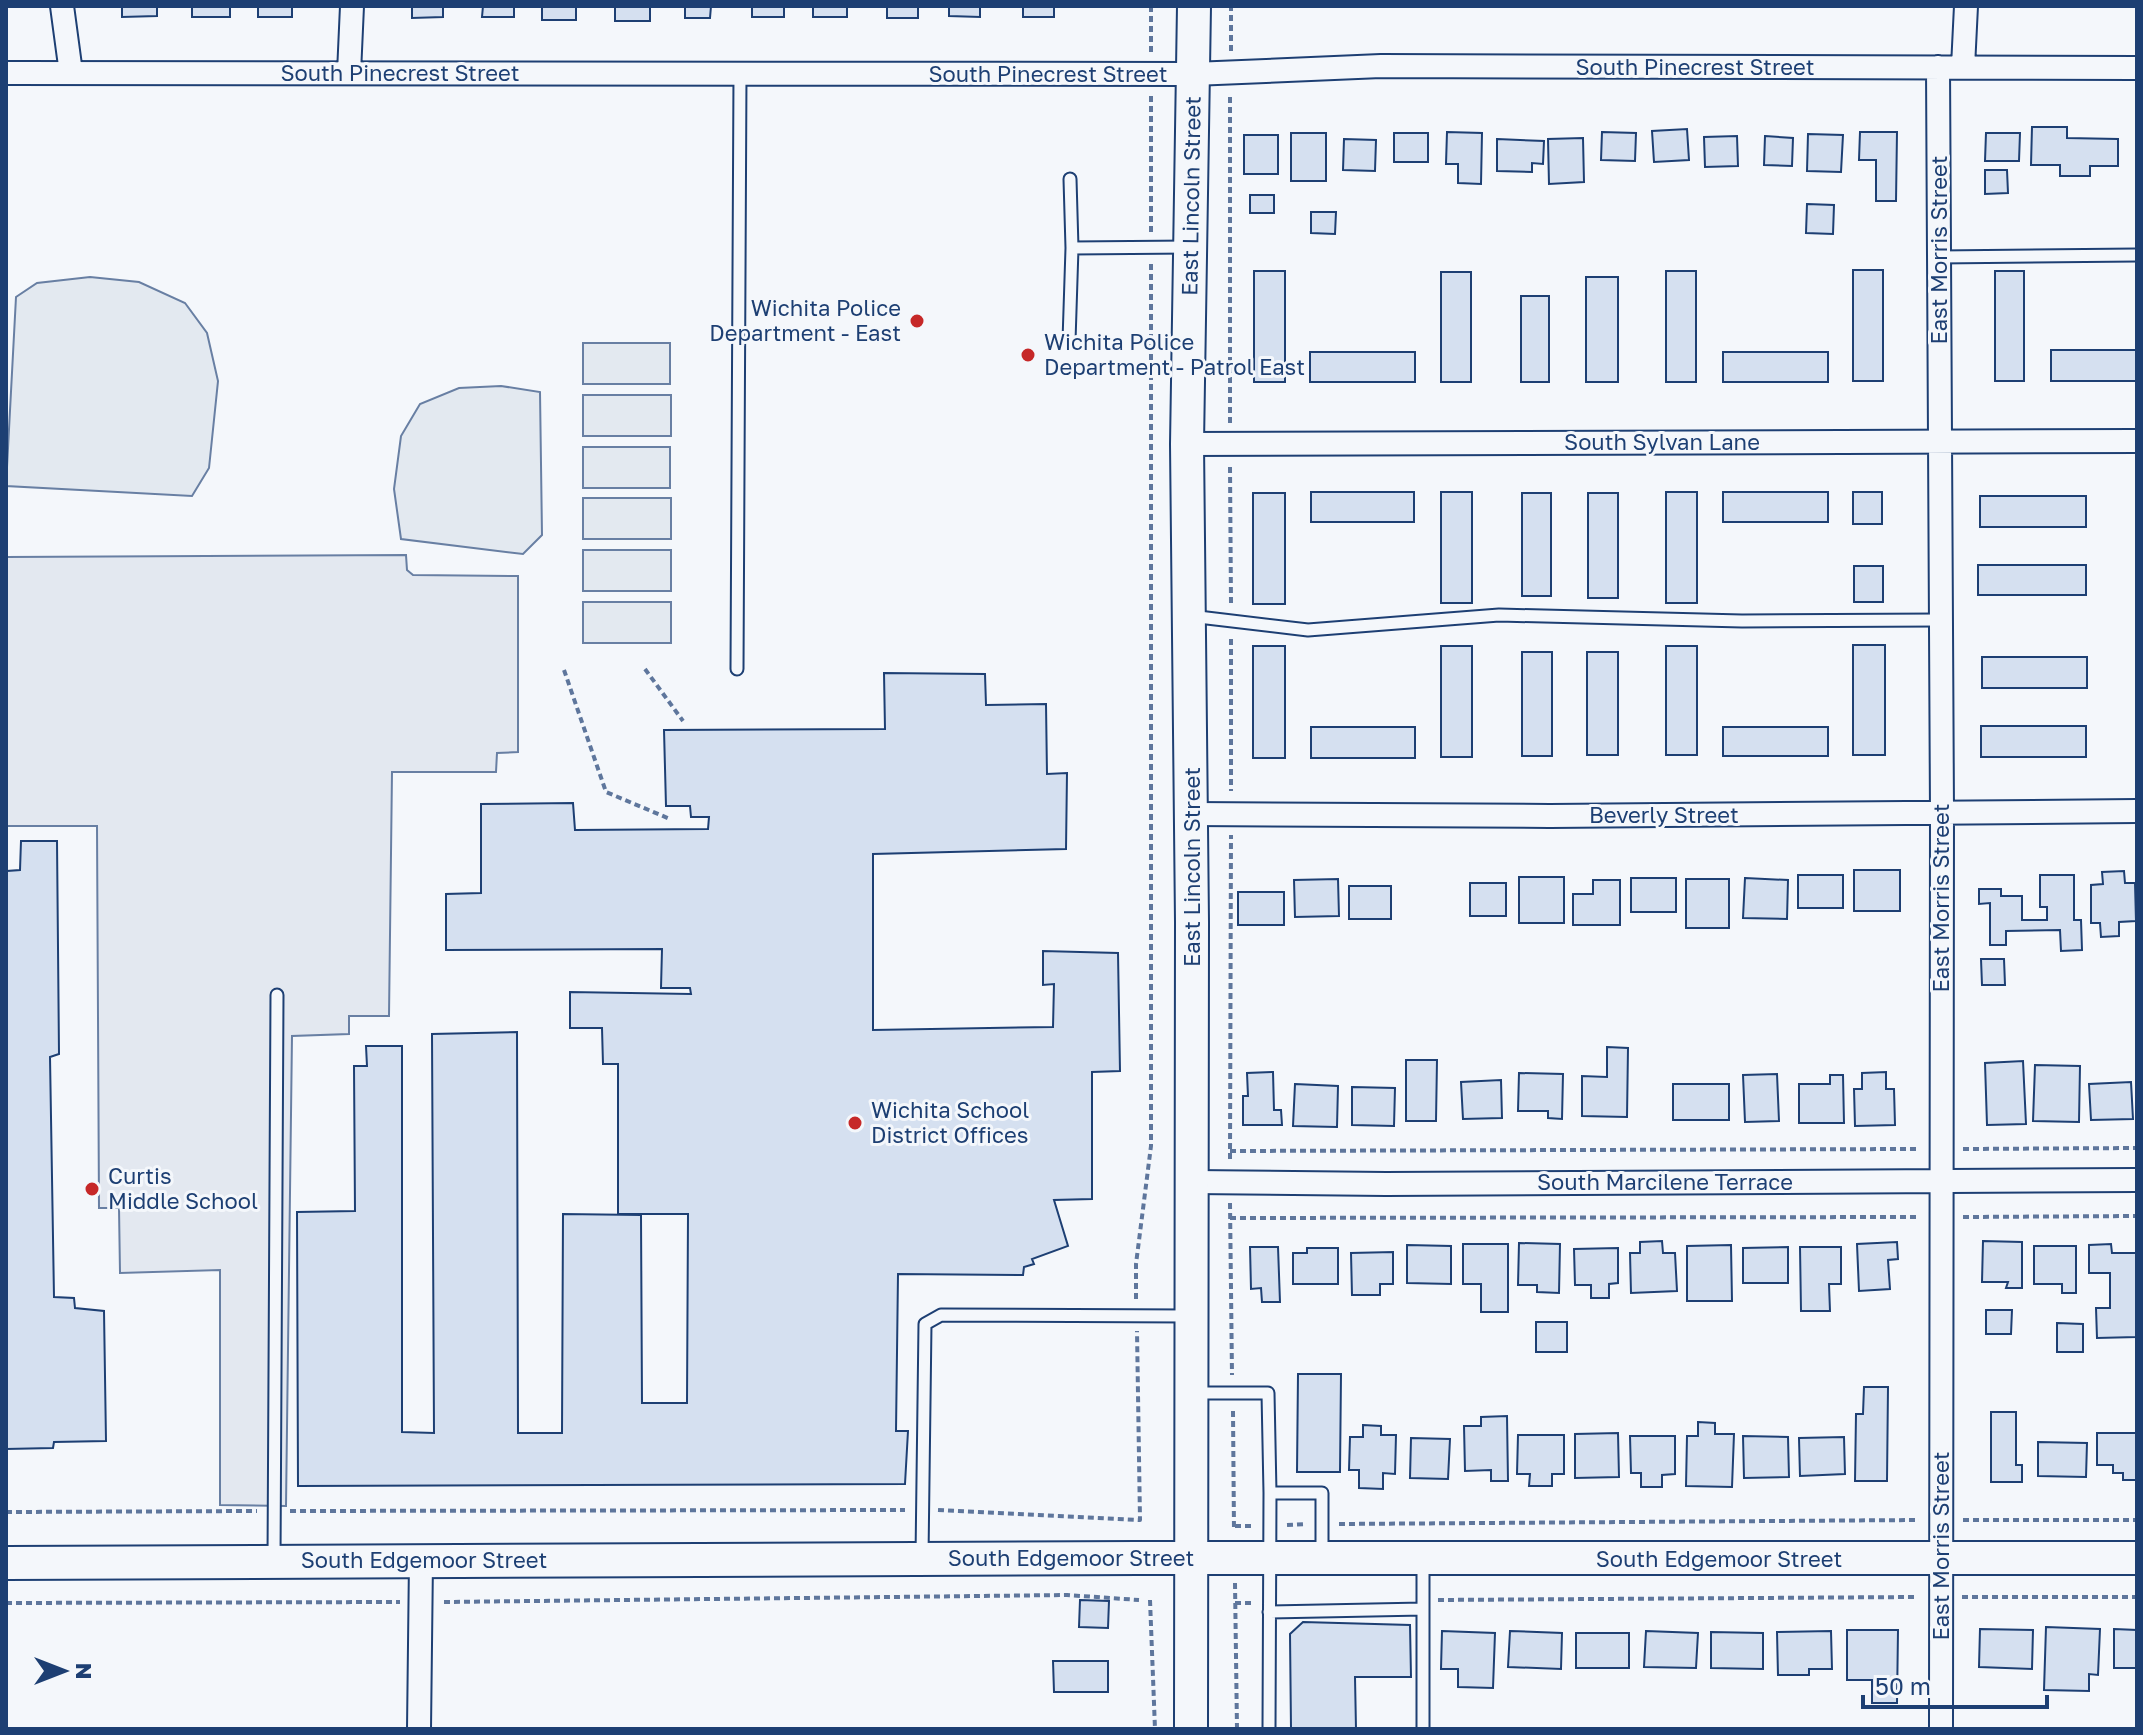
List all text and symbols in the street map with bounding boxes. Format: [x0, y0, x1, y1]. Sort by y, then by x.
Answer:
street label: South Pinecrest Street [1575, 53, 1815, 80]
street label: South Pinecrest Street [280, 59, 520, 86]
street label: South Pinecrest Street [928, 60, 1168, 87]
street label: East Lincoln Street [1175, 96, 1206, 296]
street label: East Morris Street [1925, 155, 1952, 345]
place label: Wichita Police Department - East [709, 294, 901, 346]
marker: Wichita Police Department - East [908, 312, 926, 330]
place label: Wichita Police Department - Patrol East [1044, 328, 1305, 380]
marker: Wichita Police Department - Patrol East [1019, 346, 1037, 364]
street label: South Sylvan Lane [1564, 428, 1760, 455]
street label: East Lincoln Street [1178, 767, 1205, 967]
street label: Beverly Street [1589, 801, 1739, 828]
street label: East Morris Street [1927, 803, 1954, 993]
place label: Wichita School District Offices [871, 1096, 1029, 1148]
marker: Wichita School District Offices [846, 1114, 864, 1132]
place label: Curtis Middle School [108, 1162, 258, 1214]
street label: South Marcilene Terrace [1537, 1168, 1793, 1195]
marker: Curtis Middle School [83, 1180, 101, 1198]
street label: East Morris Street [1927, 1451, 1954, 1641]
street label: South Edgemoor Street [948, 1544, 1194, 1571]
street label: South Edgemoor Street [1596, 1545, 1842, 1572]
street label: South Edgemoor Street [301, 1546, 547, 1573]
north arrow [24, 1631, 104, 1711]
scale bar [1863, 1659, 2047, 1709]
text: N [71, 1663, 98, 1679]
text: 50 m [1875, 1671, 1931, 1700]

